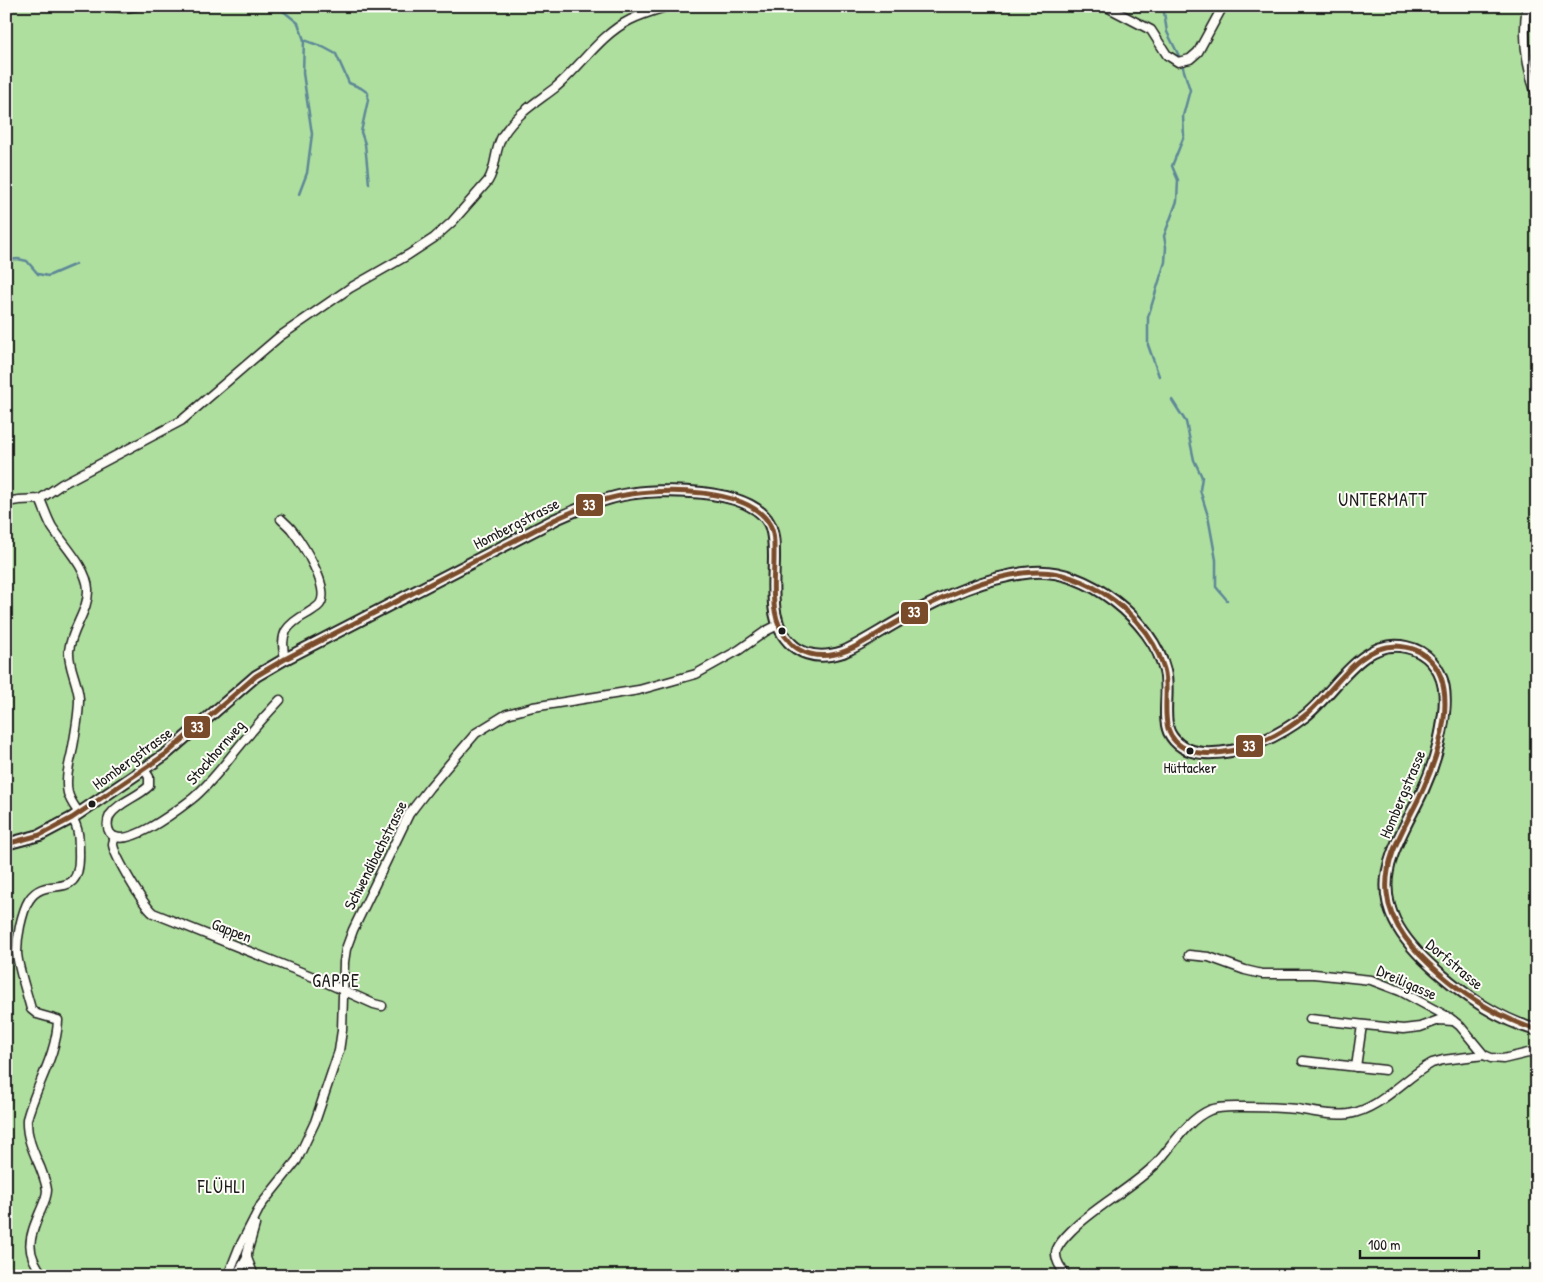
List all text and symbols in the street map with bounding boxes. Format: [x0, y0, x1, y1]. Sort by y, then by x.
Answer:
district label: UNTERMATT [1338, 487, 1428, 512]
street label: Hombergstrasse [469, 492, 563, 554]
line badge: 33 [575, 493, 604, 517]
text: 33 [583, 495, 596, 514]
line badge: 33 [900, 601, 929, 625]
text: 33 [908, 602, 921, 621]
unlabelled marker [777, 626, 787, 636]
street label: Stockhornweg [181, 715, 249, 789]
line badge: 33 [183, 715, 211, 739]
text: 33 [191, 717, 204, 736]
street label: Hombergstrasse [88, 721, 177, 794]
line badge: 33 [1235, 734, 1264, 758]
text: 33 [1243, 736, 1256, 755]
marker: Hüttacker [1185, 746, 1195, 756]
street label: Hombergstrasse [1374, 746, 1431, 841]
place label: Hüttacker [1163, 757, 1217, 778]
street label: Schwendibachstrasse [338, 796, 412, 913]
unlabelled marker [87, 799, 97, 809]
street label: Gappen [209, 912, 255, 948]
street label: Dorfstrasse [1422, 933, 1489, 995]
street label: Dreiligasse [1373, 959, 1441, 1005]
district label: GAPPE [312, 968, 360, 993]
district label: FLÜHLI [197, 1174, 246, 1199]
scale bar [1360, 1227, 1479, 1259]
text: 100 m [1368, 1234, 1401, 1255]

